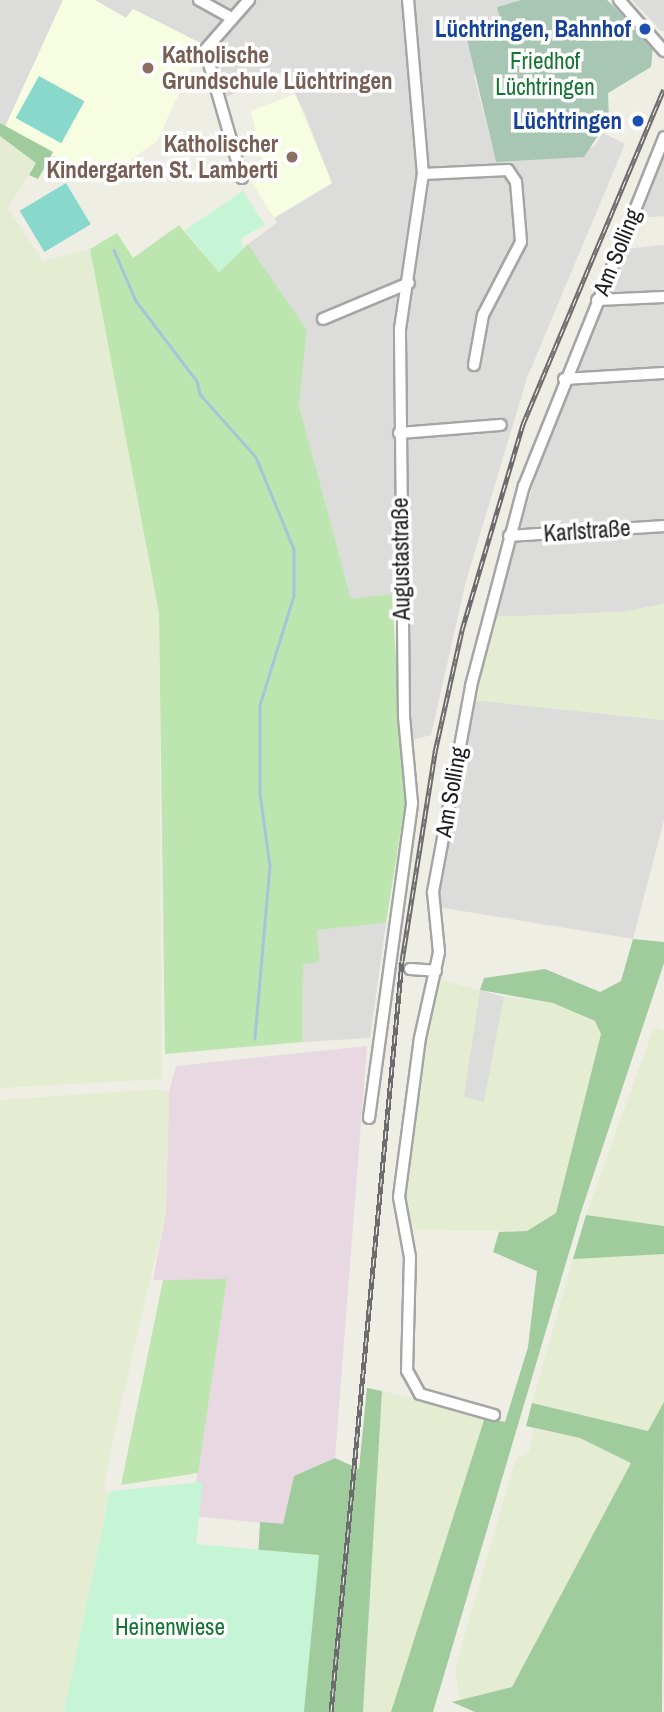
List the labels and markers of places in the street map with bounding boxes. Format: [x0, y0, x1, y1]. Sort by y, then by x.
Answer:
place label: Lüchtringen, Bahnhof [435, 15, 631, 43]
marker: Lüchtringen, Bahnhof [637, 21, 653, 37]
place label: Katholische Grundschule Lüchtringen [162, 41, 393, 95]
marker: Katholische Grundschule Lüchtringen [140, 60, 156, 76]
place label: Lüchtringen [513, 107, 622, 135]
marker: Lüchtringen [628, 111, 648, 131]
place label: Katholischer Kindergarten St. Lamberti [46, 130, 278, 184]
marker: Katholischer Kindergarten St. Lamberti [284, 149, 300, 165]

